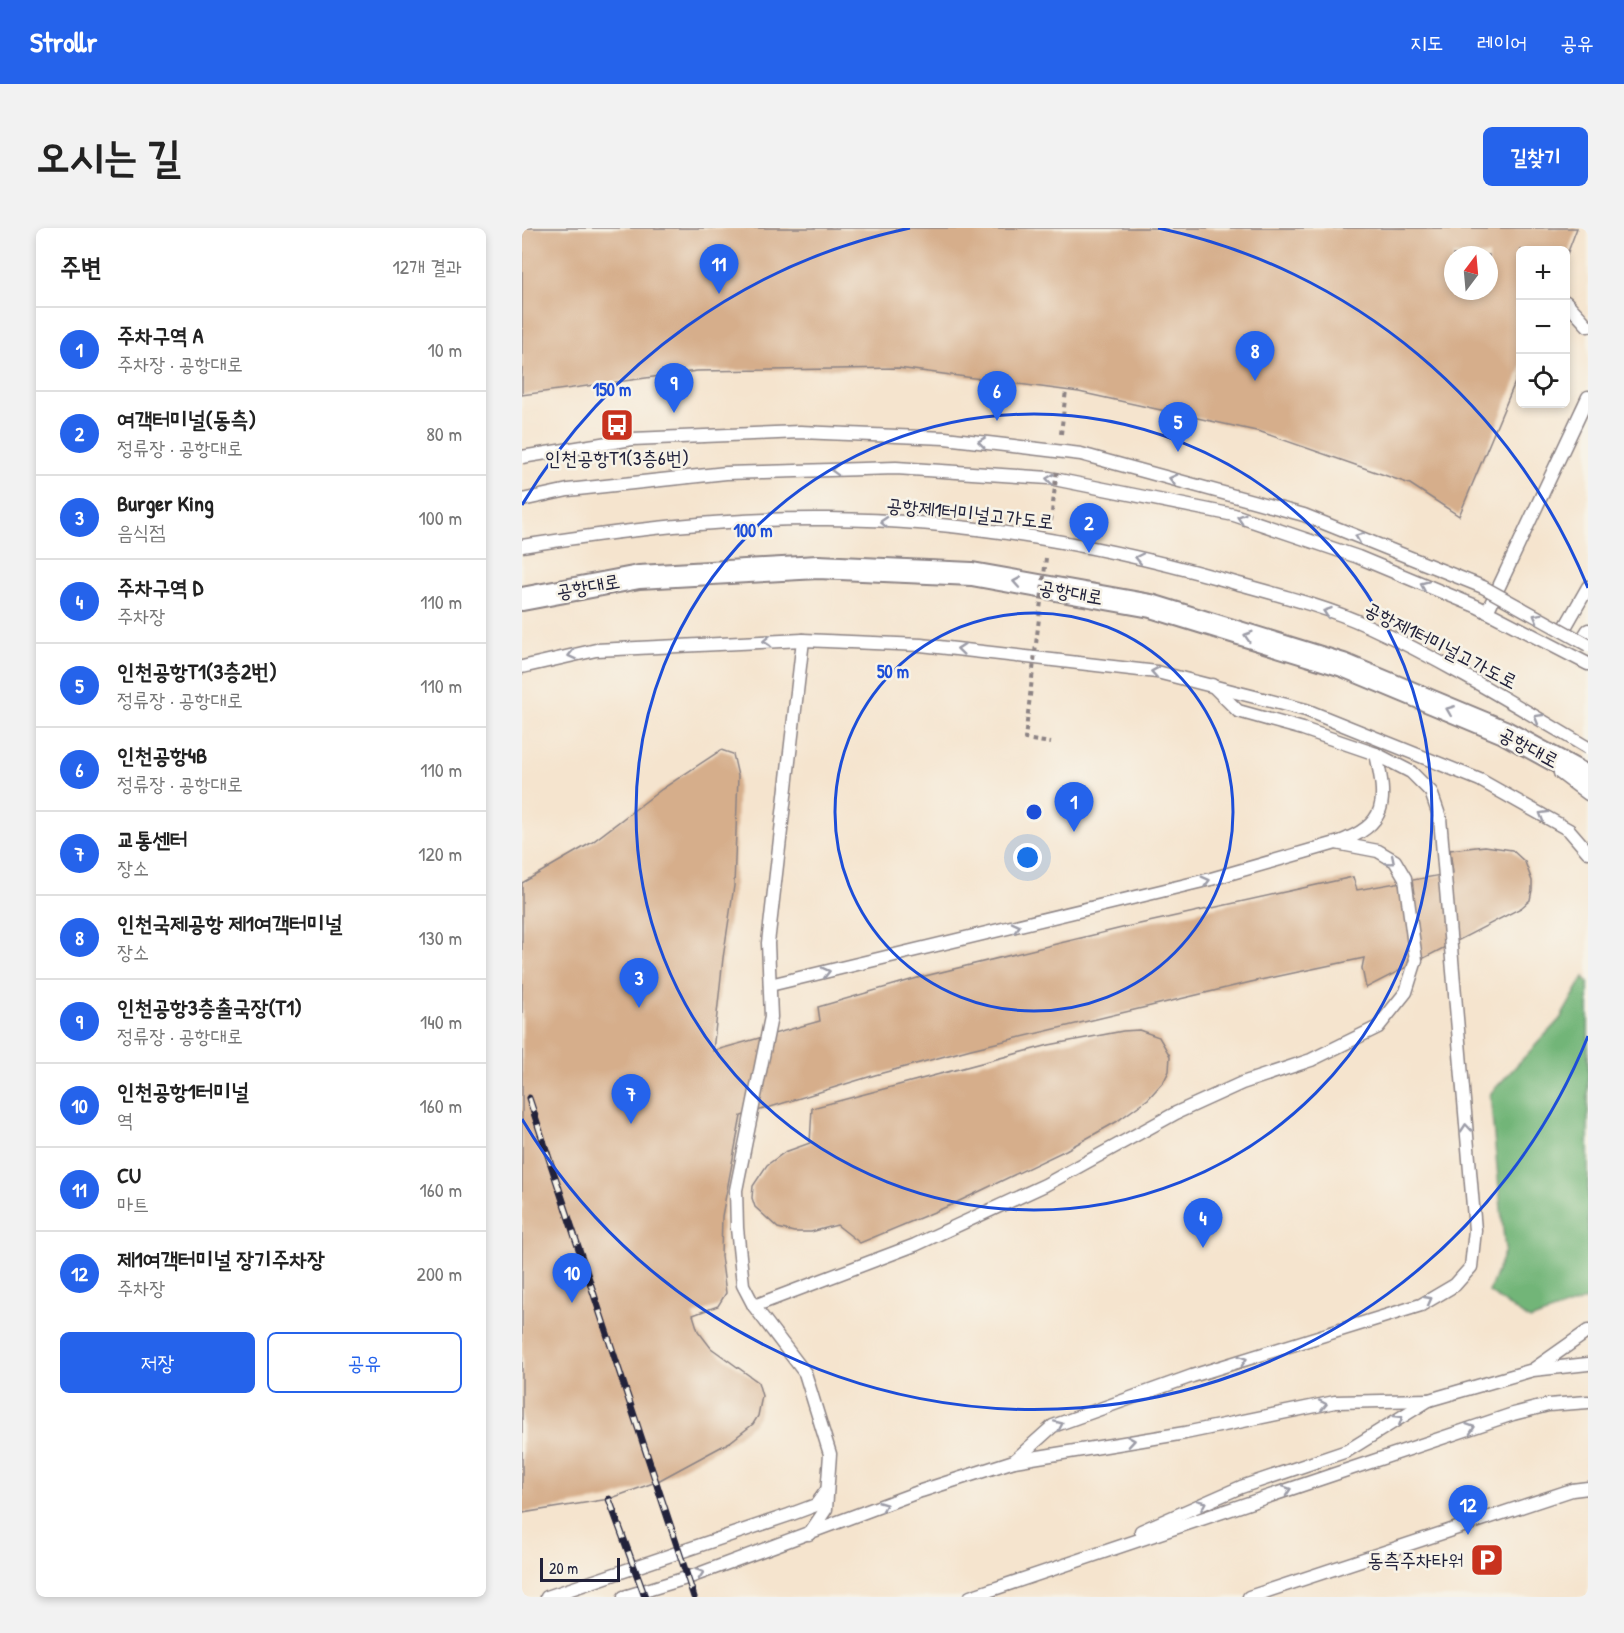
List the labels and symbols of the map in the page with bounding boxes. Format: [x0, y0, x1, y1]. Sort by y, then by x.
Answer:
pin: 11 [700, 244, 738, 294]
north arrow [1444, 246, 1498, 300]
pin: 8 [1236, 332, 1274, 381]
pin: 9 [654, 364, 694, 413]
pin: 6 [978, 372, 1016, 421]
text: 150 m [593, 377, 631, 402]
pin: 5 [1158, 402, 1198, 452]
bus stop icon: 인천공항T1(3층6번) [599, 407, 635, 443]
one-way arrow [978, 437, 987, 449]
place label: 인천공항T1(3층6번) [545, 444, 689, 471]
one-way arrow [830, 463, 839, 476]
one-way arrow [1046, 473, 1055, 485]
one-way arrow [1168, 474, 1179, 486]
street label: 공항제1터미널고가도로 [885, 490, 1055, 535]
pin: 2 [1070, 504, 1108, 553]
one-way arrow [1236, 513, 1247, 525]
one-way arrow [880, 516, 889, 529]
text: 100 m [733, 518, 773, 543]
one-way arrow [1354, 532, 1365, 544]
one-way arrow [1135, 553, 1145, 566]
street label: 공항대로 [554, 567, 622, 604]
street label: 공항대로 [1037, 573, 1105, 610]
one-way arrow [1013, 576, 1023, 589]
one-way arrow [1420, 580, 1431, 592]
street label: 공항제1터미널고가도로 [1360, 594, 1522, 695]
one-way arrow [1322, 607, 1333, 619]
one-way arrow [1533, 613, 1543, 624]
one-way arrow [1243, 631, 1254, 643]
one-way arrow [762, 635, 771, 648]
one-way arrow [957, 643, 966, 656]
one-way arrow [568, 648, 578, 661]
text: 50 m [877, 659, 909, 684]
one-way arrow [1150, 666, 1160, 679]
one-way arrow [1446, 705, 1457, 717]
one-way arrow [1534, 714, 1544, 726]
street label: 공항대로 [1494, 720, 1564, 774]
pin: 1 [1054, 782, 1094, 832]
centre of rings [1024, 802, 1044, 822]
one-way arrow [1539, 811, 1549, 822]
your location [1013, 843, 1042, 872]
one-way arrow [1384, 853, 1395, 864]
one-way arrow [1201, 875, 1211, 888]
one-way arrow [1011, 921, 1021, 934]
pin: 3 [620, 958, 658, 1008]
one-way arrow [821, 966, 831, 979]
pin: 7 [612, 1074, 650, 1124]
one-way arrow [1460, 1123, 1473, 1132]
pin: 4 [1184, 1198, 1222, 1248]
pin: 10 [553, 1254, 592, 1303]
one-way arrow [1422, 1296, 1433, 1307]
one-way arrow [1237, 1355, 1248, 1367]
one-way arrow [1317, 1399, 1327, 1412]
one-way arrow [1393, 1414, 1403, 1426]
one-way arrow [1053, 1420, 1064, 1432]
one-way arrow [1465, 1422, 1476, 1435]
one-way arrow [1127, 1436, 1136, 1448]
one-way arrow [1281, 1484, 1291, 1497]
pin: 12 [1448, 1486, 1488, 1535]
one-way arrow [1196, 1499, 1207, 1511]
one-way arrow [876, 1501, 887, 1513]
parking icon: 동측주차타워 [1469, 1542, 1505, 1578]
place label: 동측주차타워 [1367, 1546, 1464, 1573]
scale bar [540, 1555, 620, 1582]
one-way arrow [694, 1568, 704, 1581]

